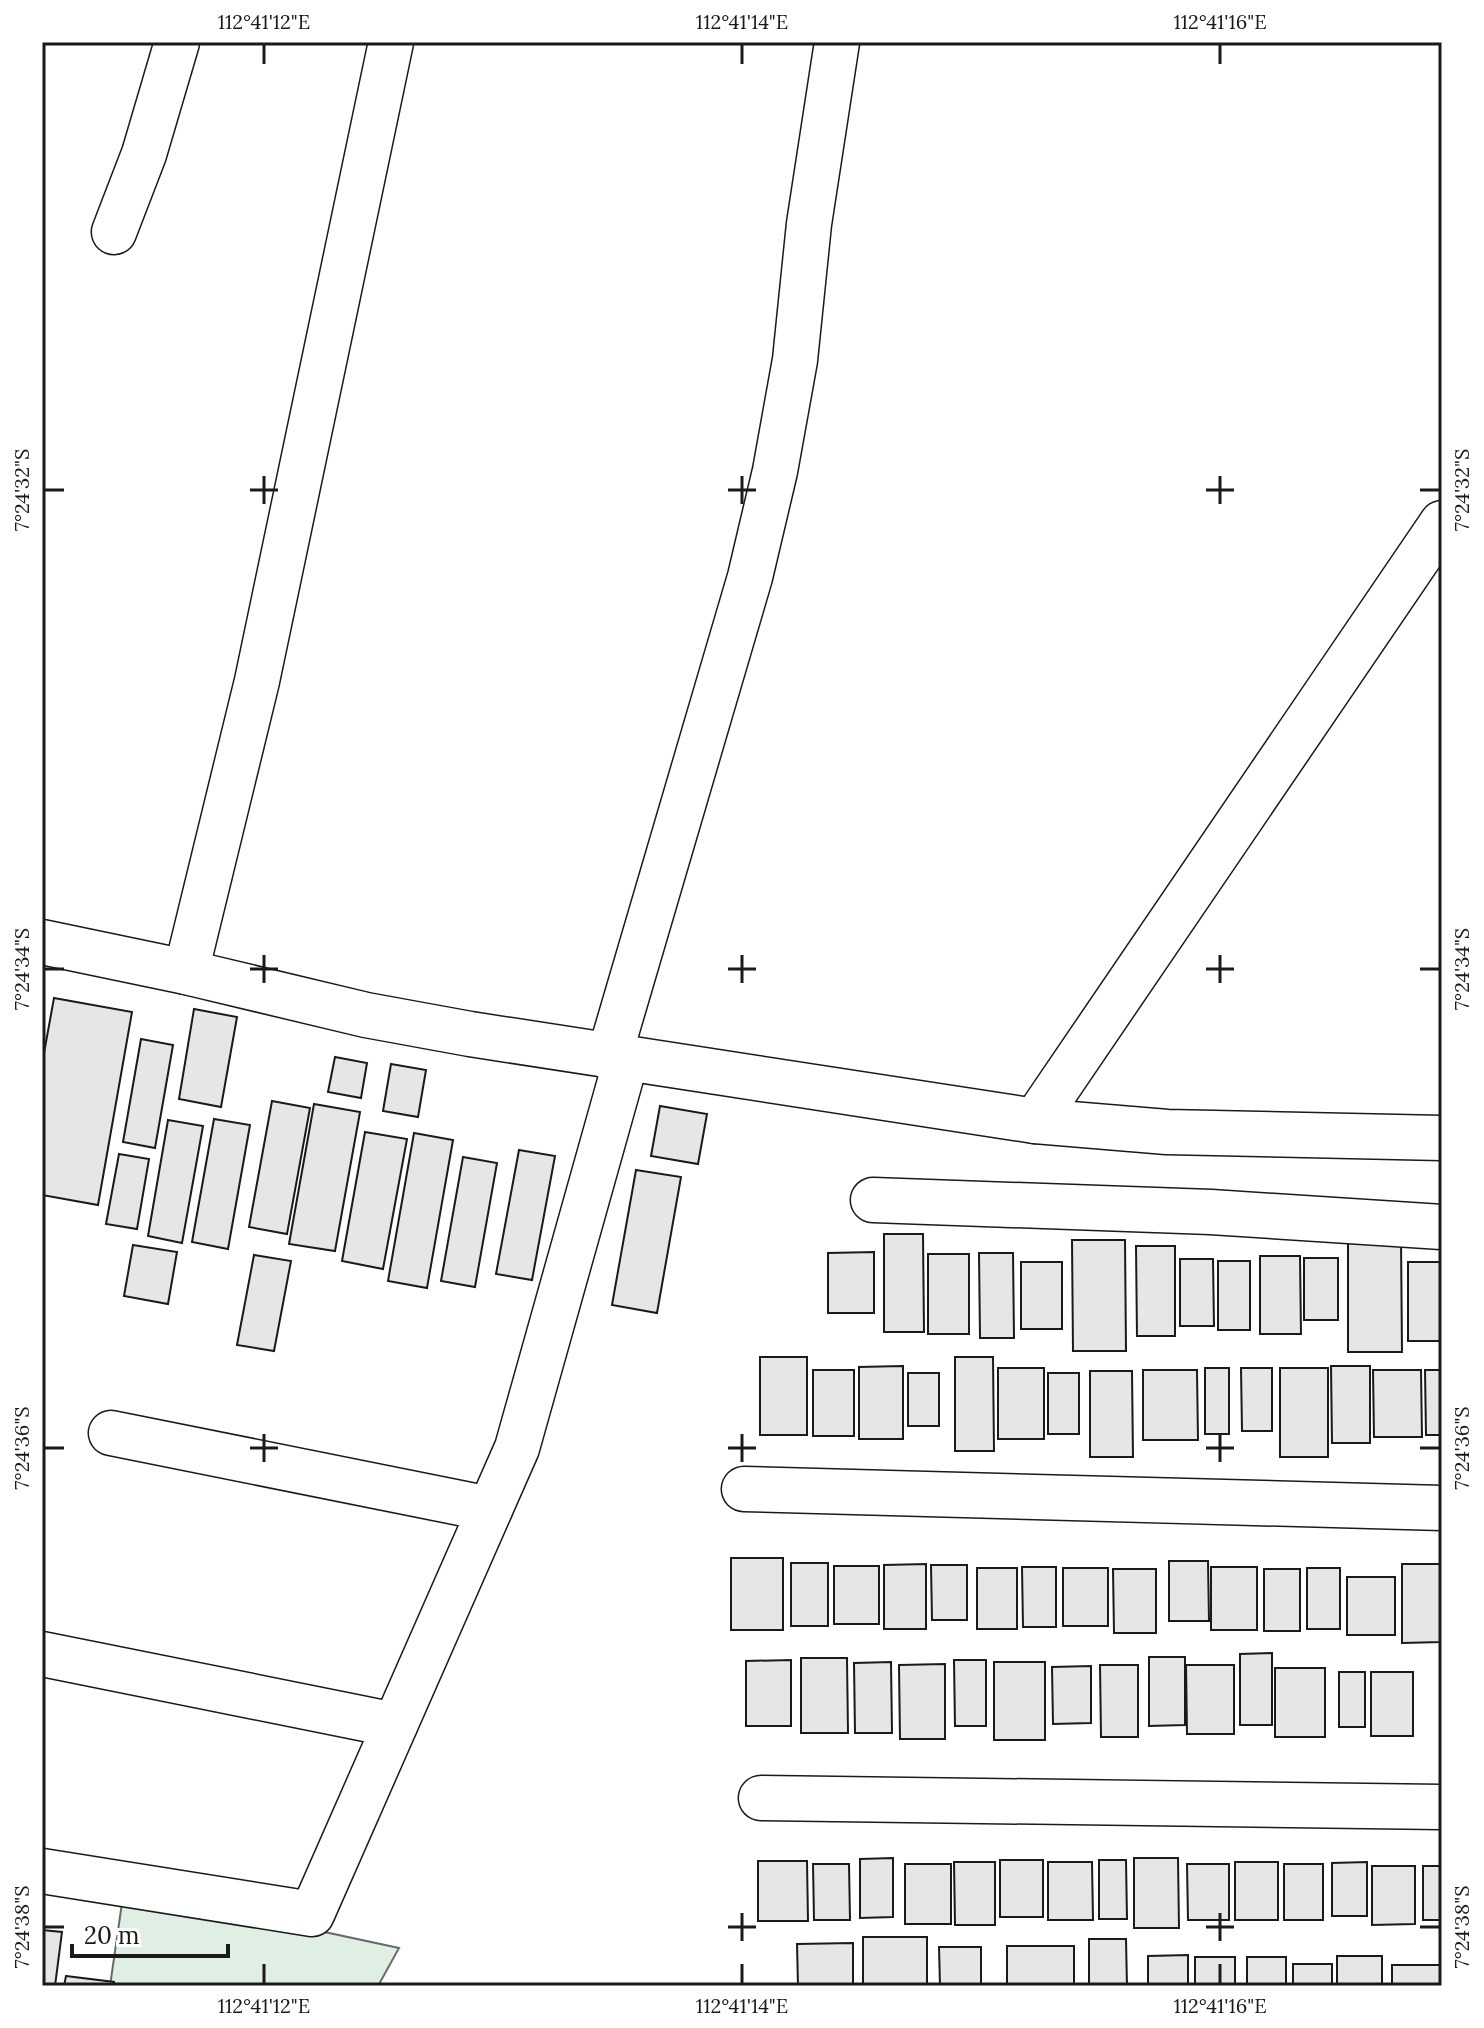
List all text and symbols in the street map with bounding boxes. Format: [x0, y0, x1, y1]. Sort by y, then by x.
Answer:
text: 112°41'12"E [218, 9, 310, 34]
text: 112°41'14"E [696, 9, 788, 34]
text: 112°41'16"E [1173, 9, 1267, 34]
text: 7°24'32"S [9, 449, 34, 531]
text: 7°24'32"S [1449, 449, 1474, 531]
text: 7°24'34"S [9, 928, 34, 1010]
text: 7°24'34"S [1449, 928, 1474, 1010]
text: 7°24'36"S [9, 1406, 34, 1490]
text: 7°24'36"S [1449, 1406, 1474, 1490]
text: 7°24'38"S [9, 1885, 34, 1969]
text: 7°24'38"S [1449, 1885, 1474, 1969]
scale bar [72, 1908, 228, 1958]
text: 20 m [84, 1920, 140, 1951]
text: 112°41'12"E [218, 1993, 310, 2018]
text: 112°41'14"E [696, 1993, 788, 2018]
text: 112°41'16"E [1173, 1993, 1267, 2018]

